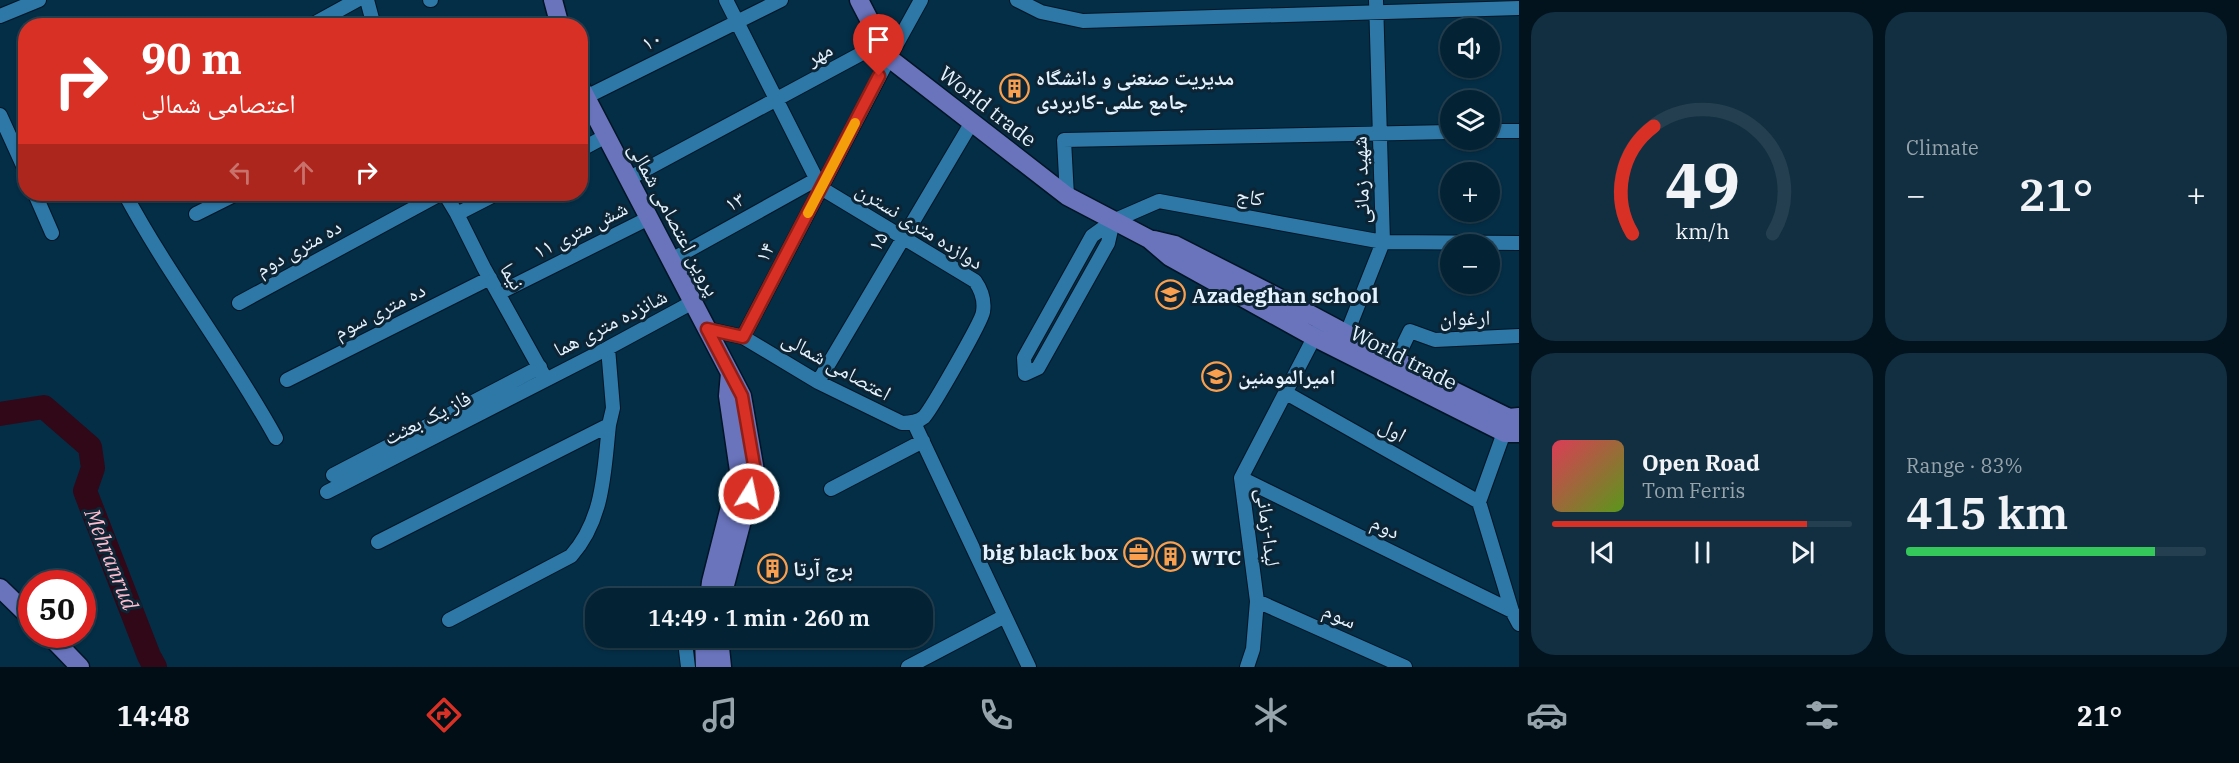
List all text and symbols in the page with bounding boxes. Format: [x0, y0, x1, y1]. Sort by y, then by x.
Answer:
pin [853, 14, 904, 76]
map controls [1440, 18, 1500, 294]
button: sound [1440, 18, 1500, 78]
street label: ۱۰ [636, 23, 666, 57]
icon: arrive [862, 23, 895, 56]
text: 90 m [141, 31, 242, 86]
street label: مهر [800, 35, 837, 72]
icon: right [42, 42, 120, 120]
street label: World trade [933, 59, 1043, 153]
place label: مدیریت صنعنی و دانشگاه جامع علمی-کاربردی [1036, 63, 1234, 116]
building icon: مدیریت صنعنی و دانشگاه جامع علمی-کاربردی [999, 73, 1031, 105]
text: اعتصامی شمالی [141, 85, 296, 120]
button: layers [1440, 90, 1500, 150]
text: Climate [1906, 134, 1979, 161]
street label: شهید زمانی [1344, 136, 1376, 224]
street label: پروین اعتصامی شمالی [623, 137, 727, 301]
text: 49 [1665, 144, 1739, 225]
icon: left [224, 156, 257, 189]
icon: ahead [287, 156, 320, 189]
icon: right [350, 156, 383, 189]
button: + [1440, 162, 1500, 222]
text: 21° [2018, 165, 2094, 223]
text: − [1906, 173, 1926, 216]
text: + [2186, 173, 2206, 216]
street label: دوازده متری نسترن [851, 175, 989, 275]
street label: کاج [1234, 180, 1266, 212]
street label: ۱۳ [719, 184, 749, 218]
street label: ۱۱ شش متری [528, 193, 632, 265]
street label: ده متری دوم [250, 212, 347, 283]
text: km/h [1675, 217, 1729, 245]
street label: ۱۵ [860, 226, 894, 256]
button: − [1440, 234, 1500, 294]
street label: ۱۴ [747, 237, 781, 267]
street label: نیما [494, 257, 532, 295]
street label: ده متری سوم [328, 275, 430, 346]
school or university icon: Azadeghan school [1155, 279, 1187, 311]
street label: شانزده متری هما [549, 281, 671, 363]
place label: Azadeghan school [1192, 281, 1379, 309]
street label: ارغوان [1439, 303, 1491, 331]
street label: World trade [1346, 318, 1462, 396]
street label: اعتصامی شمالی [778, 324, 896, 406]
school or university icon: امیرالمومنین [1201, 360, 1233, 392]
place label: امیرالمومنین [1238, 362, 1335, 390]
street label: فاز یک بعثت [378, 383, 476, 451]
street label: اول [1374, 410, 1412, 448]
text: Open Road [1642, 448, 1760, 477]
text: Range · 83% [1906, 452, 2023, 479]
position arrow [717, 462, 781, 526]
text: Tom Ferris [1642, 477, 1745, 504]
text: 415 km [1906, 483, 2068, 541]
street label: لیدا-زمانی [1250, 486, 1288, 568]
water label: Mehranrud [78, 503, 146, 615]
street label: دوم [1366, 507, 1405, 546]
office icon: big black box [1123, 536, 1155, 568]
icon: previous [1586, 536, 1619, 569]
icon: pause [1686, 536, 1719, 569]
icon: next [1786, 536, 1819, 569]
place label: big black box [982, 538, 1119, 566]
building icon: WTC [1154, 541, 1186, 573]
place label: WTC [1191, 543, 1241, 571]
building icon: برج آرتا [756, 552, 788, 584]
place label: برج آرتا [793, 554, 853, 582]
speed limit sign: 50 [18, 570, 96, 648]
street label: سوم [1318, 595, 1361, 636]
text: 14:49 · 1 min · 260 m [648, 603, 870, 632]
icon: directions [423, 694, 465, 736]
icon: music [699, 694, 741, 736]
icon: phone [975, 694, 1017, 736]
icon: climate [1250, 694, 1292, 736]
icon: car [1526, 694, 1568, 736]
icon: filters [1801, 694, 1843, 736]
text: 14:48 [117, 698, 190, 733]
text: 21° [2077, 698, 2122, 733]

